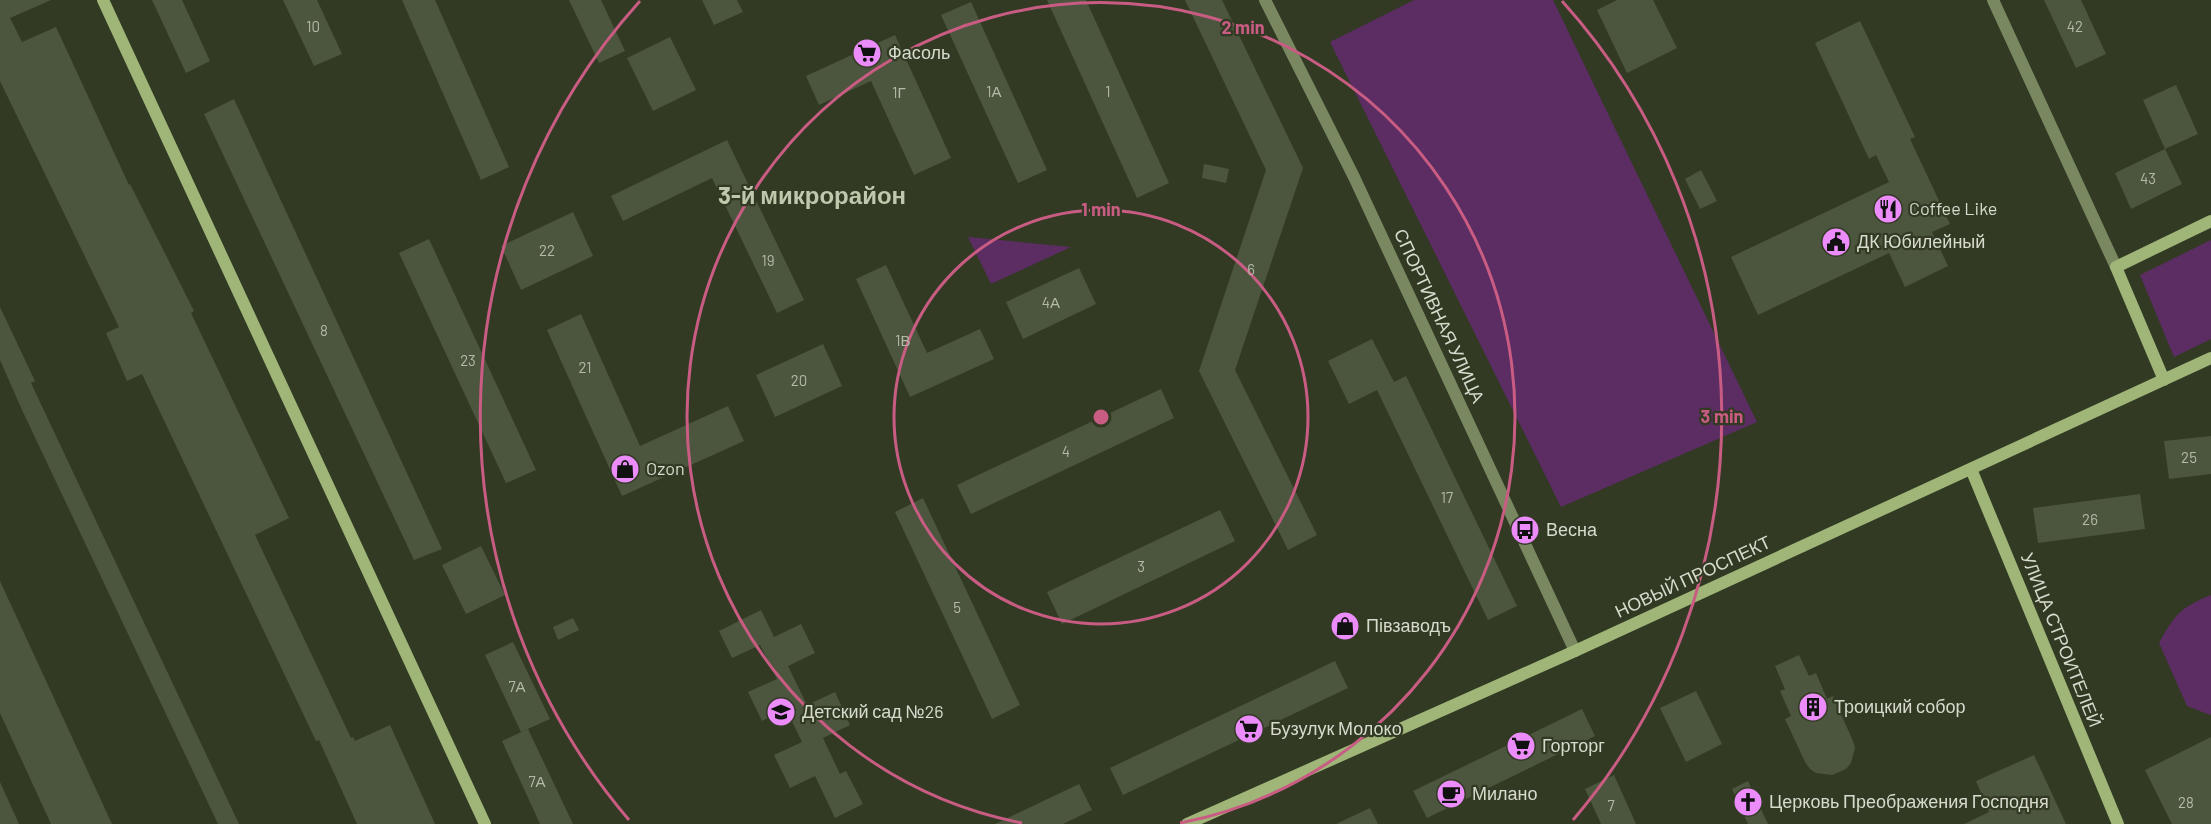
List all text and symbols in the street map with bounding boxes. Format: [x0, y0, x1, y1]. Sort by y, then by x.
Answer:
text: 2 min [1221, 16, 1265, 38]
house number: 10 [306, 17, 320, 35]
house number: 42 [2067, 17, 2083, 35]
supermarket icon: Фасоль [851, 37, 883, 69]
place label: Фасоль [888, 41, 950, 63]
house number: 1А [986, 82, 1002, 100]
house number: 1 [1105, 82, 1111, 100]
house number: 1Г [892, 83, 906, 101]
house number: 43 [2140, 169, 2156, 187]
district label: 3-й микрорайон [718, 180, 906, 209]
restaurant icon: Coffee Like [1872, 193, 1904, 225]
place label: Coffee Like [1909, 197, 1997, 219]
text: 1 min [1081, 198, 1121, 220]
street label: СПОРТИВНАЯ УЛИЦА [1390, 225, 1490, 406]
public building icon: ДК Юбилейный [1820, 226, 1852, 258]
place label: ДК Юбилейный [1857, 230, 1985, 252]
house number: 22 [539, 241, 555, 259]
house number: 19 [761, 251, 775, 269]
house number: 6 [1247, 260, 1255, 278]
house number: 4А [1042, 293, 1060, 311]
house number: 8 [320, 321, 328, 339]
house number: 1В [895, 331, 911, 349]
house number: 23 [460, 351, 476, 369]
house number: 21 [578, 358, 592, 376]
house number: 20 [791, 371, 807, 389]
text: 3 min [1701, 405, 1743, 427]
centre of rings [1091, 407, 1111, 427]
house number: 4 [1062, 442, 1070, 460]
house number: 25 [2181, 448, 2197, 466]
shop icon: Ozon [609, 453, 641, 485]
place label: Ozon [646, 457, 685, 479]
house number: 17 [1441, 488, 1453, 506]
house number: 26 [2082, 510, 2098, 528]
bus stop icon: Весна [1509, 514, 1541, 546]
place label: Весна [1546, 518, 1598, 540]
street label: НОВЫЙ ПРОСПЕКТ [1611, 530, 1774, 622]
street label: УЛИЦА СТРОИТЕЛЕЙ [2017, 549, 2107, 730]
house number: 3 [1137, 557, 1145, 575]
house number: 5 [953, 598, 961, 616]
shop icon: Півзаводъ [1329, 610, 1361, 642]
place label: Півзаводъ [1366, 614, 1451, 636]
house number: 7А [508, 677, 526, 695]
building icon: Троицкий собор [1797, 691, 1829, 723]
place label: Троицкий собор [1834, 695, 1966, 717]
school or university icon: Детский сад №26 [765, 696, 797, 728]
place label: Детский сад №26 [802, 700, 944, 722]
supermarket icon: Бузулук Молоко [1233, 713, 1265, 745]
place label: Бузулук Молоко [1270, 717, 1402, 739]
supermarket icon: Горторг [1505, 730, 1537, 762]
place label: Горторг [1542, 734, 1605, 756]
house number: 7А [528, 772, 546, 790]
cafe icon: Милано [1435, 778, 1467, 810]
place label: Милано [1472, 782, 1538, 804]
church icon: Церковь Преображения Господня [1732, 786, 1764, 818]
place label: Церковь Преображения Господня [1769, 790, 2049, 812]
house number: 28 [2178, 793, 2194, 811]
house number: 7 [1607, 796, 1615, 814]

